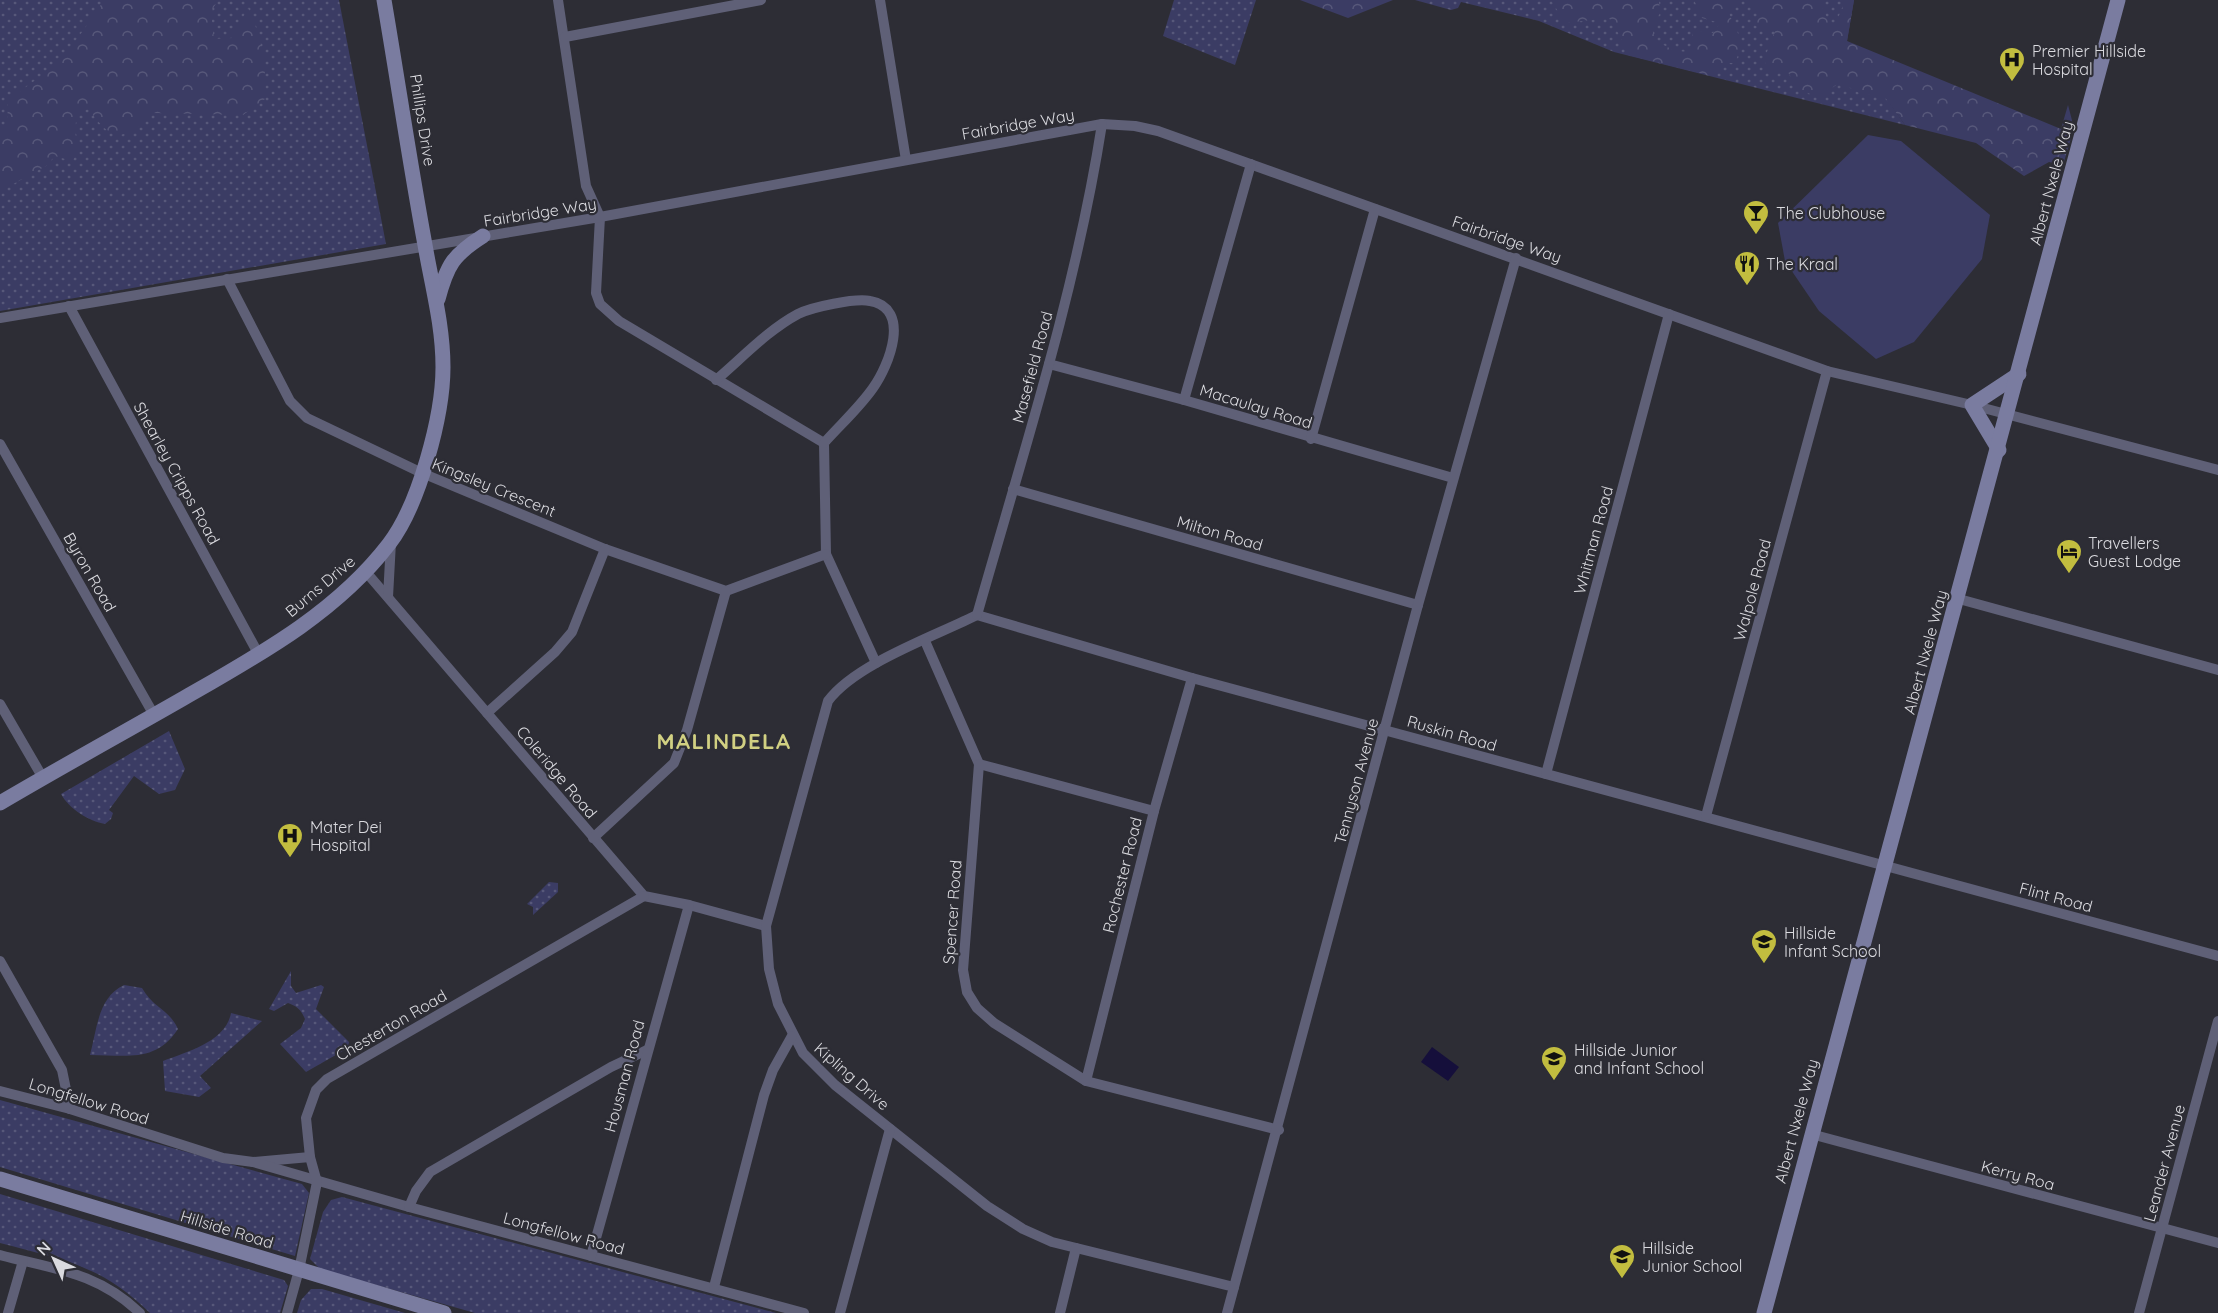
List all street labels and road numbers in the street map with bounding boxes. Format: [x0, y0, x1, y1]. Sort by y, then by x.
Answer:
street label: Phillips Drive [406, 73, 440, 167]
street label: Fairbridge Way [960, 104, 1076, 144]
street label: Albert Nxele Way [2025, 119, 2077, 247]
street label: Fairbridge Way [482, 193, 598, 231]
street label: Fairbridge Way [1450, 211, 1564, 267]
street label: Masefield Road [1007, 309, 1057, 425]
street label: Macaulay Road [1197, 379, 1315, 433]
street label: Shearley Cripps Road [129, 398, 225, 548]
street label: Kingsley Crescent [429, 453, 559, 521]
street label: Whitman Road [1569, 484, 1617, 596]
street label: Milton Road [1175, 511, 1265, 555]
street label: Byron Road [59, 529, 121, 615]
street label: Walpole Road [1729, 537, 1775, 643]
street label: Burns Drive [281, 551, 359, 621]
street label: Albert Nxele Way [1899, 588, 1951, 716]
street label: Ruskin Road [1405, 711, 1499, 755]
street label: Tennyson Avenue [1330, 716, 1382, 846]
street label: Coleridge Road [512, 722, 602, 822]
street label: Rochester Road [1098, 815, 1146, 935]
street label: Spencer Road [938, 859, 966, 965]
street label: Flint Road [2017, 878, 2095, 916]
street label: Chesterton Road [332, 985, 450, 1065]
street label: Housman Road [599, 1018, 649, 1134]
street label: Kipling Drive [810, 1038, 894, 1114]
street label: Albert Nxele Way [1770, 1057, 1822, 1185]
street label: Longfellow Road [27, 1073, 151, 1129]
street label: Leander Avenue [2139, 1102, 2189, 1224]
street label: Kerry Roa [1979, 1156, 2057, 1194]
street label: Hillside Road [178, 1205, 276, 1253]
street label: Longfellow Road [501, 1207, 627, 1259]

